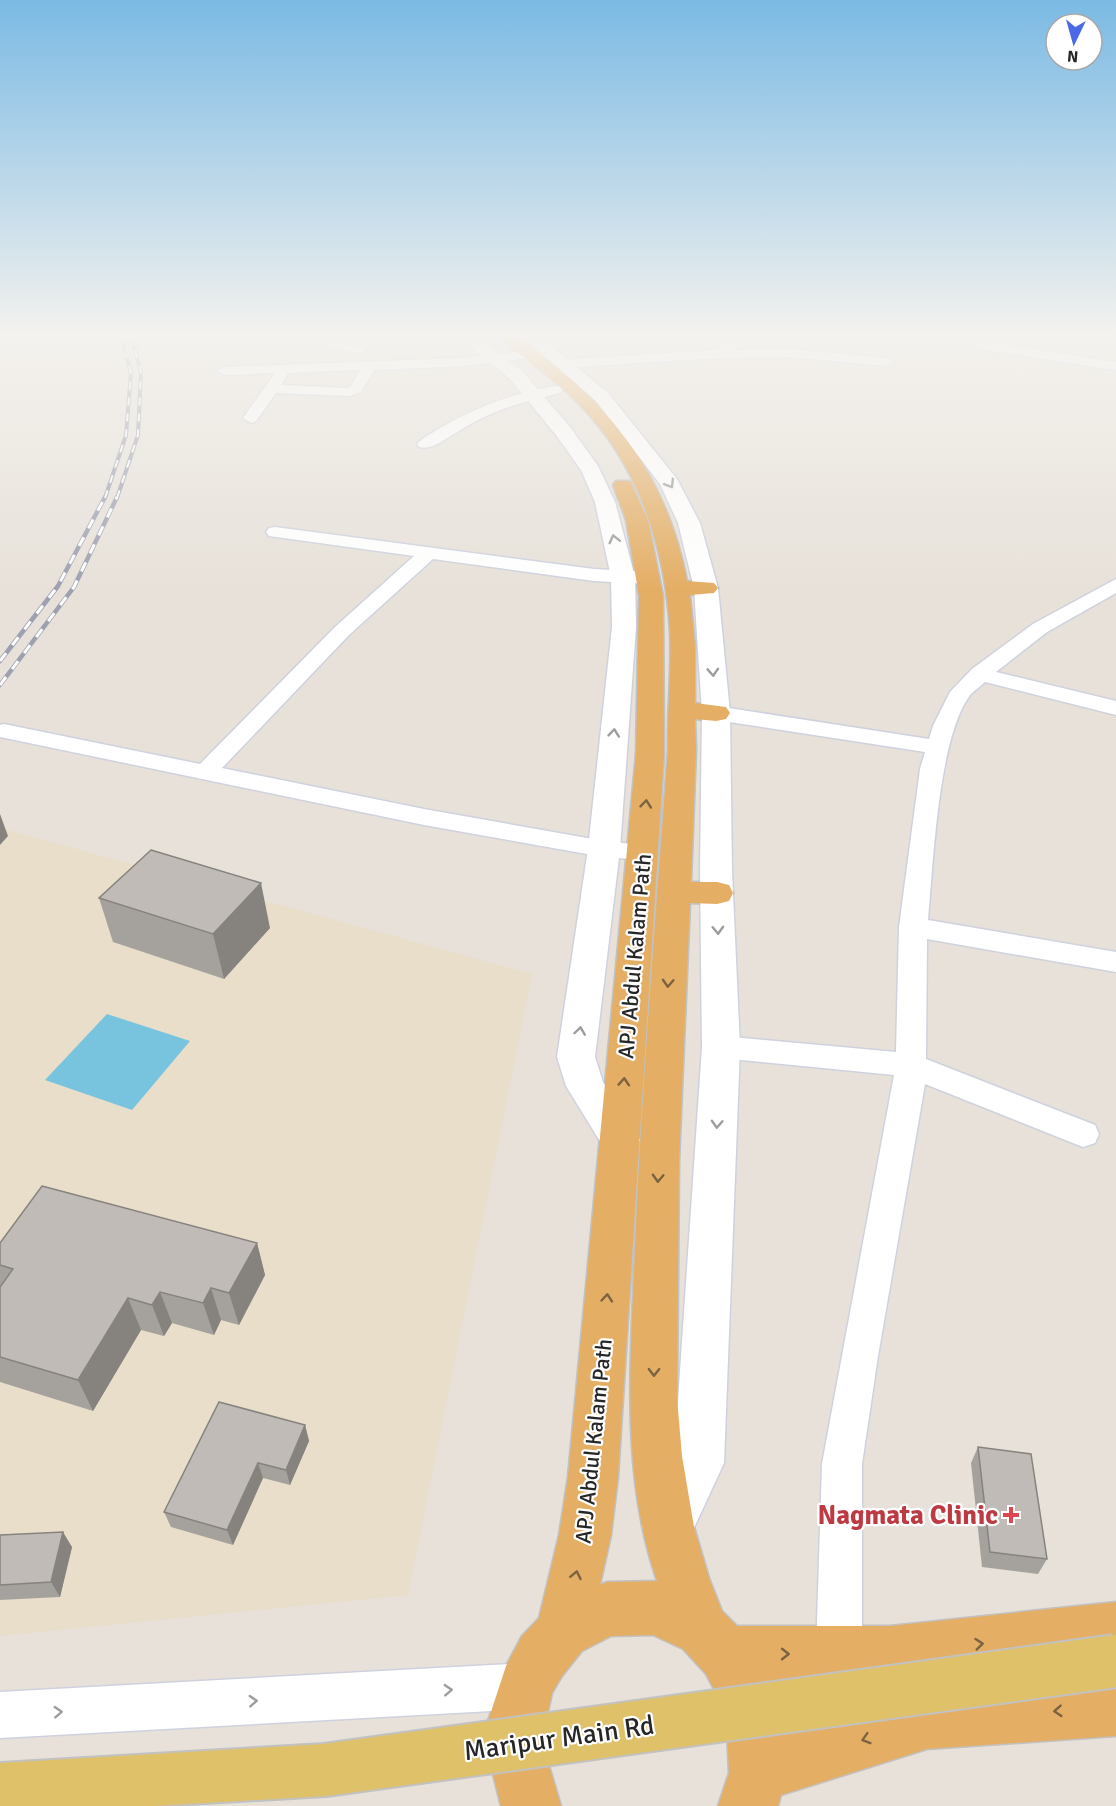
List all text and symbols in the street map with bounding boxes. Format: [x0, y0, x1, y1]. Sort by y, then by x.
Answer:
north arrow [1044, 12, 1104, 72]
text: N [1066, 45, 1079, 66]
one-way arrow [662, 478, 674, 488]
one-way arrow [609, 534, 622, 544]
one-way arrow [706, 667, 719, 676]
one-way arrow [608, 728, 620, 737]
one-way arrow [639, 800, 652, 809]
street label: APJ Abdul Kalam Path [612, 852, 657, 1060]
one-way arrow [712, 925, 724, 934]
one-way arrow [662, 978, 675, 987]
one-way arrow [573, 1026, 585, 1035]
one-way arrow [617, 1078, 630, 1087]
one-way arrow [710, 1120, 723, 1129]
one-way arrow [652, 1173, 665, 1182]
one-way arrow [600, 1293, 613, 1302]
street label: APJ Abdul Kalam Path [569, 1337, 618, 1545]
one-way arrow [648, 1368, 660, 1377]
place label: Nagmata Clinic [817, 1499, 998, 1532]
marker: Nagmata Clinic [1002, 1506, 1020, 1524]
one-way arrow [569, 1570, 582, 1580]
one-way arrow [974, 1638, 984, 1651]
one-way arrow [780, 1648, 789, 1660]
one-way arrow [443, 1684, 452, 1697]
one-way arrow [249, 1694, 258, 1707]
one-way arrow [54, 1705, 63, 1718]
one-way arrow [1053, 1705, 1062, 1718]
street label: Maripur Main Rd [462, 1709, 656, 1768]
one-way arrow [861, 1732, 872, 1745]

